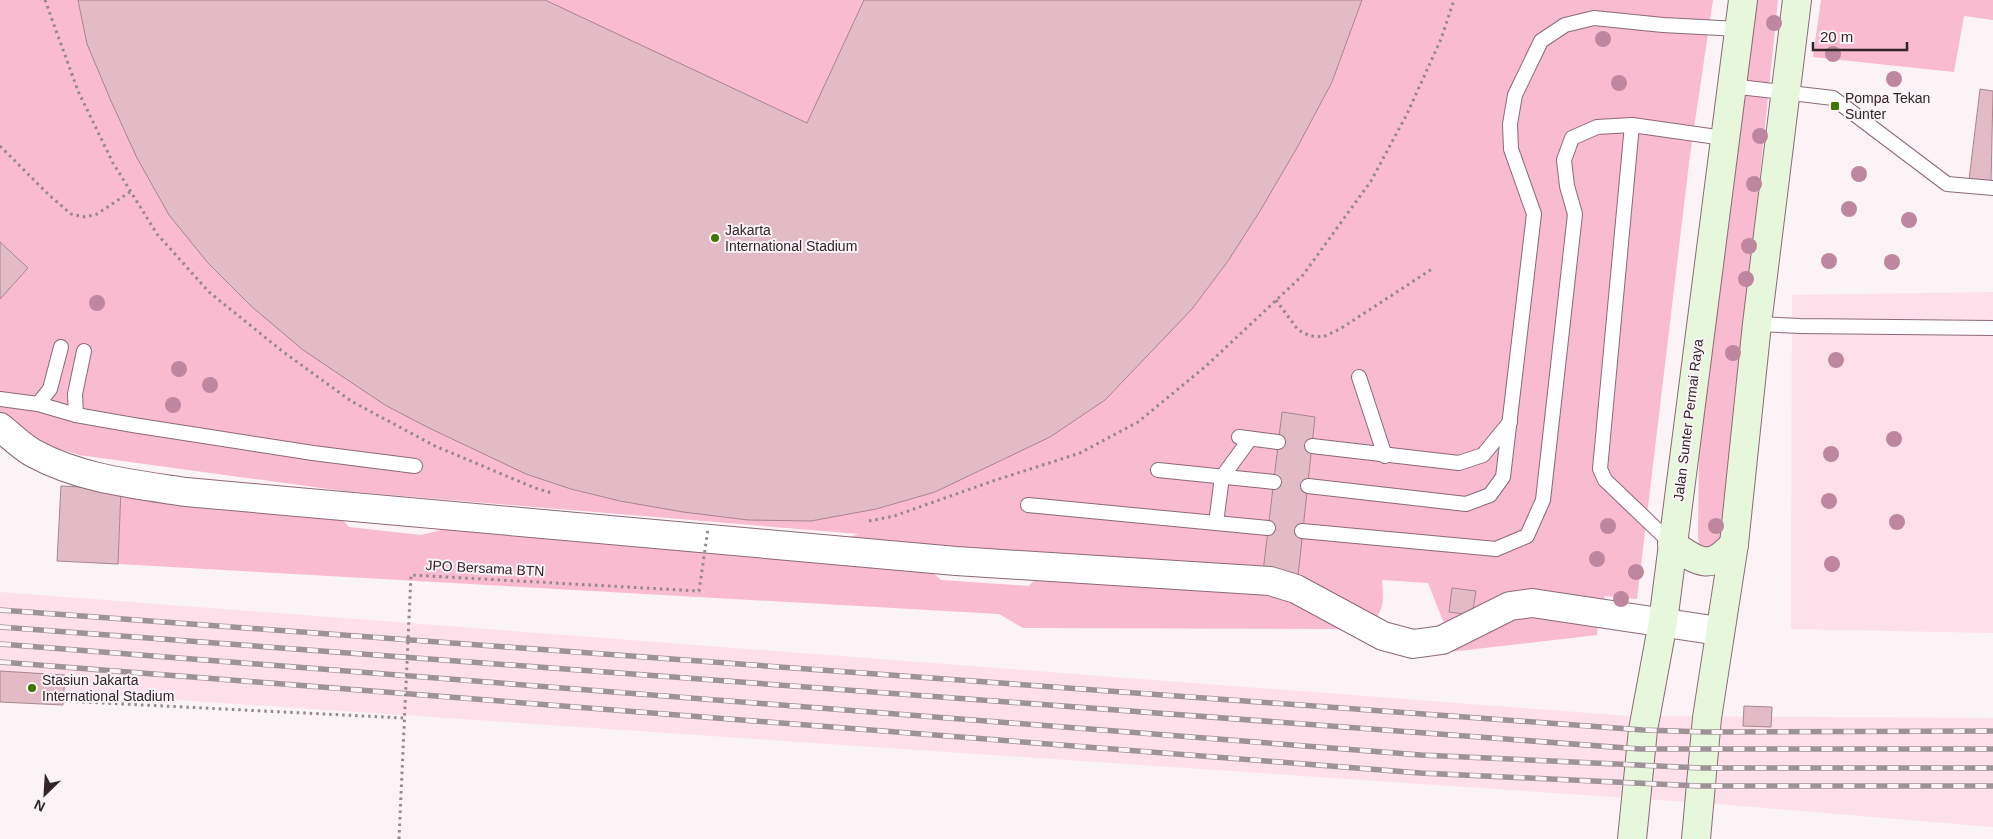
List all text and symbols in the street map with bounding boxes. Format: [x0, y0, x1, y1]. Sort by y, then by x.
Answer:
scale bar [1813, 20, 1907, 52]
text: 20 m [1820, 28, 1853, 45]
place label: Pompa Tekan Sunter [1845, 90, 1930, 122]
marker: Pompa Tekan Sunter [1829, 100, 1841, 112]
place label: Jakarta International Stadium [725, 222, 857, 254]
marker: Jakarta International Stadium [709, 232, 721, 244]
street label: Jalan Sunter Permai Raya [1670, 338, 1706, 502]
street label: JPO Bersama BTN [425, 557, 545, 579]
place label: Stasiun Jakarta International Stadium [42, 672, 174, 704]
marker: Stasiun Jakarta International Stadium [26, 682, 38, 694]
north arrow [20, 769, 70, 819]
text: N [32, 796, 47, 815]

